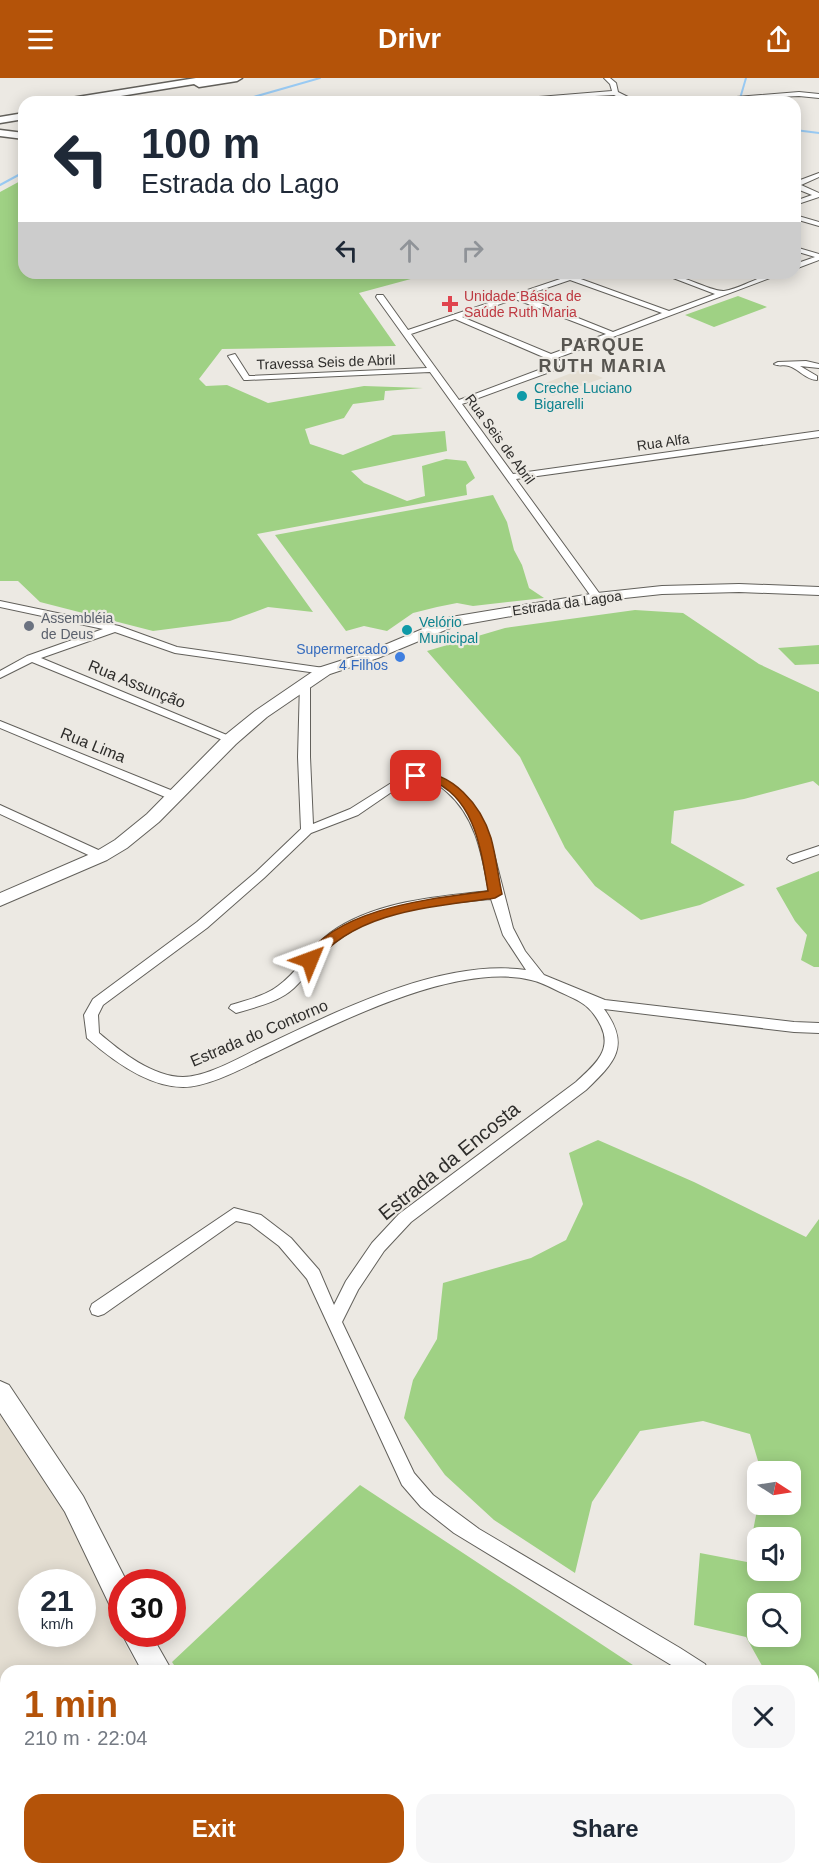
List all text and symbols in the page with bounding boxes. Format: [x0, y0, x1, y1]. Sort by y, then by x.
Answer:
icon: menu [24, 23, 57, 56]
icon: share [762, 23, 795, 56]
text: Drivr [378, 24, 441, 54]
icon: left [42, 120, 120, 198]
text: 100 m [141, 120, 260, 167]
text: Estrada do Lago [141, 169, 339, 199]
icon: left [330, 234, 363, 267]
icon: ahead [393, 234, 426, 267]
icon: right [456, 234, 489, 267]
place label: Unidade Básica de Saúde Ruth Maria [464, 288, 582, 320]
marker: Unidade Básica de Saúde Ruth Maria [441, 295, 459, 313]
district label: PARQUE RUTH MARIA [539, 335, 668, 376]
street label: Travessa Seis de Abril [256, 352, 396, 372]
place label: Creche Luciano Bigarelli [534, 380, 632, 412]
marker: Creche Luciano Bigarelli [515, 389, 529, 403]
street label: Rua Seis de Abril [462, 391, 538, 487]
street label: Rua Alfa [636, 430, 691, 454]
street label: Estrada da Lagoa [511, 587, 623, 619]
place label: Assembléia de Deus [41, 610, 114, 642]
place label: Velório Municipal [419, 614, 478, 646]
marker: Assembléia de Deus [22, 619, 36, 633]
marker: Velório Municipal [400, 623, 414, 637]
place label: Supermercado 4 Filhos [296, 641, 388, 673]
marker: Supermercado 4 Filhos [393, 650, 407, 664]
street label: Rua Assunção [86, 657, 188, 711]
street label: Rua Lima [58, 724, 128, 766]
pin [390, 750, 441, 801]
icon: arrive [399, 759, 432, 792]
position arrow [278, 928, 342, 992]
street label: Estrada do Contorno [188, 996, 330, 1070]
street label: Estrada da Encosta [374, 1097, 524, 1224]
north arrow [747, 1461, 801, 1515]
map controls [747, 1461, 801, 1647]
button: sound [747, 1527, 801, 1581]
speed limit sign: 30 [108, 1569, 186, 1647]
text: 21 [40, 1584, 74, 1617]
button: search [747, 1593, 801, 1647]
text: km/h [41, 1615, 73, 1632]
text: 1 min [24, 1684, 118, 1725]
button: close [732, 1685, 795, 1748]
text: 210 m · 22:04 [24, 1727, 147, 1749]
button: Exit [24, 1794, 404, 1863]
button: Share [416, 1794, 795, 1863]

